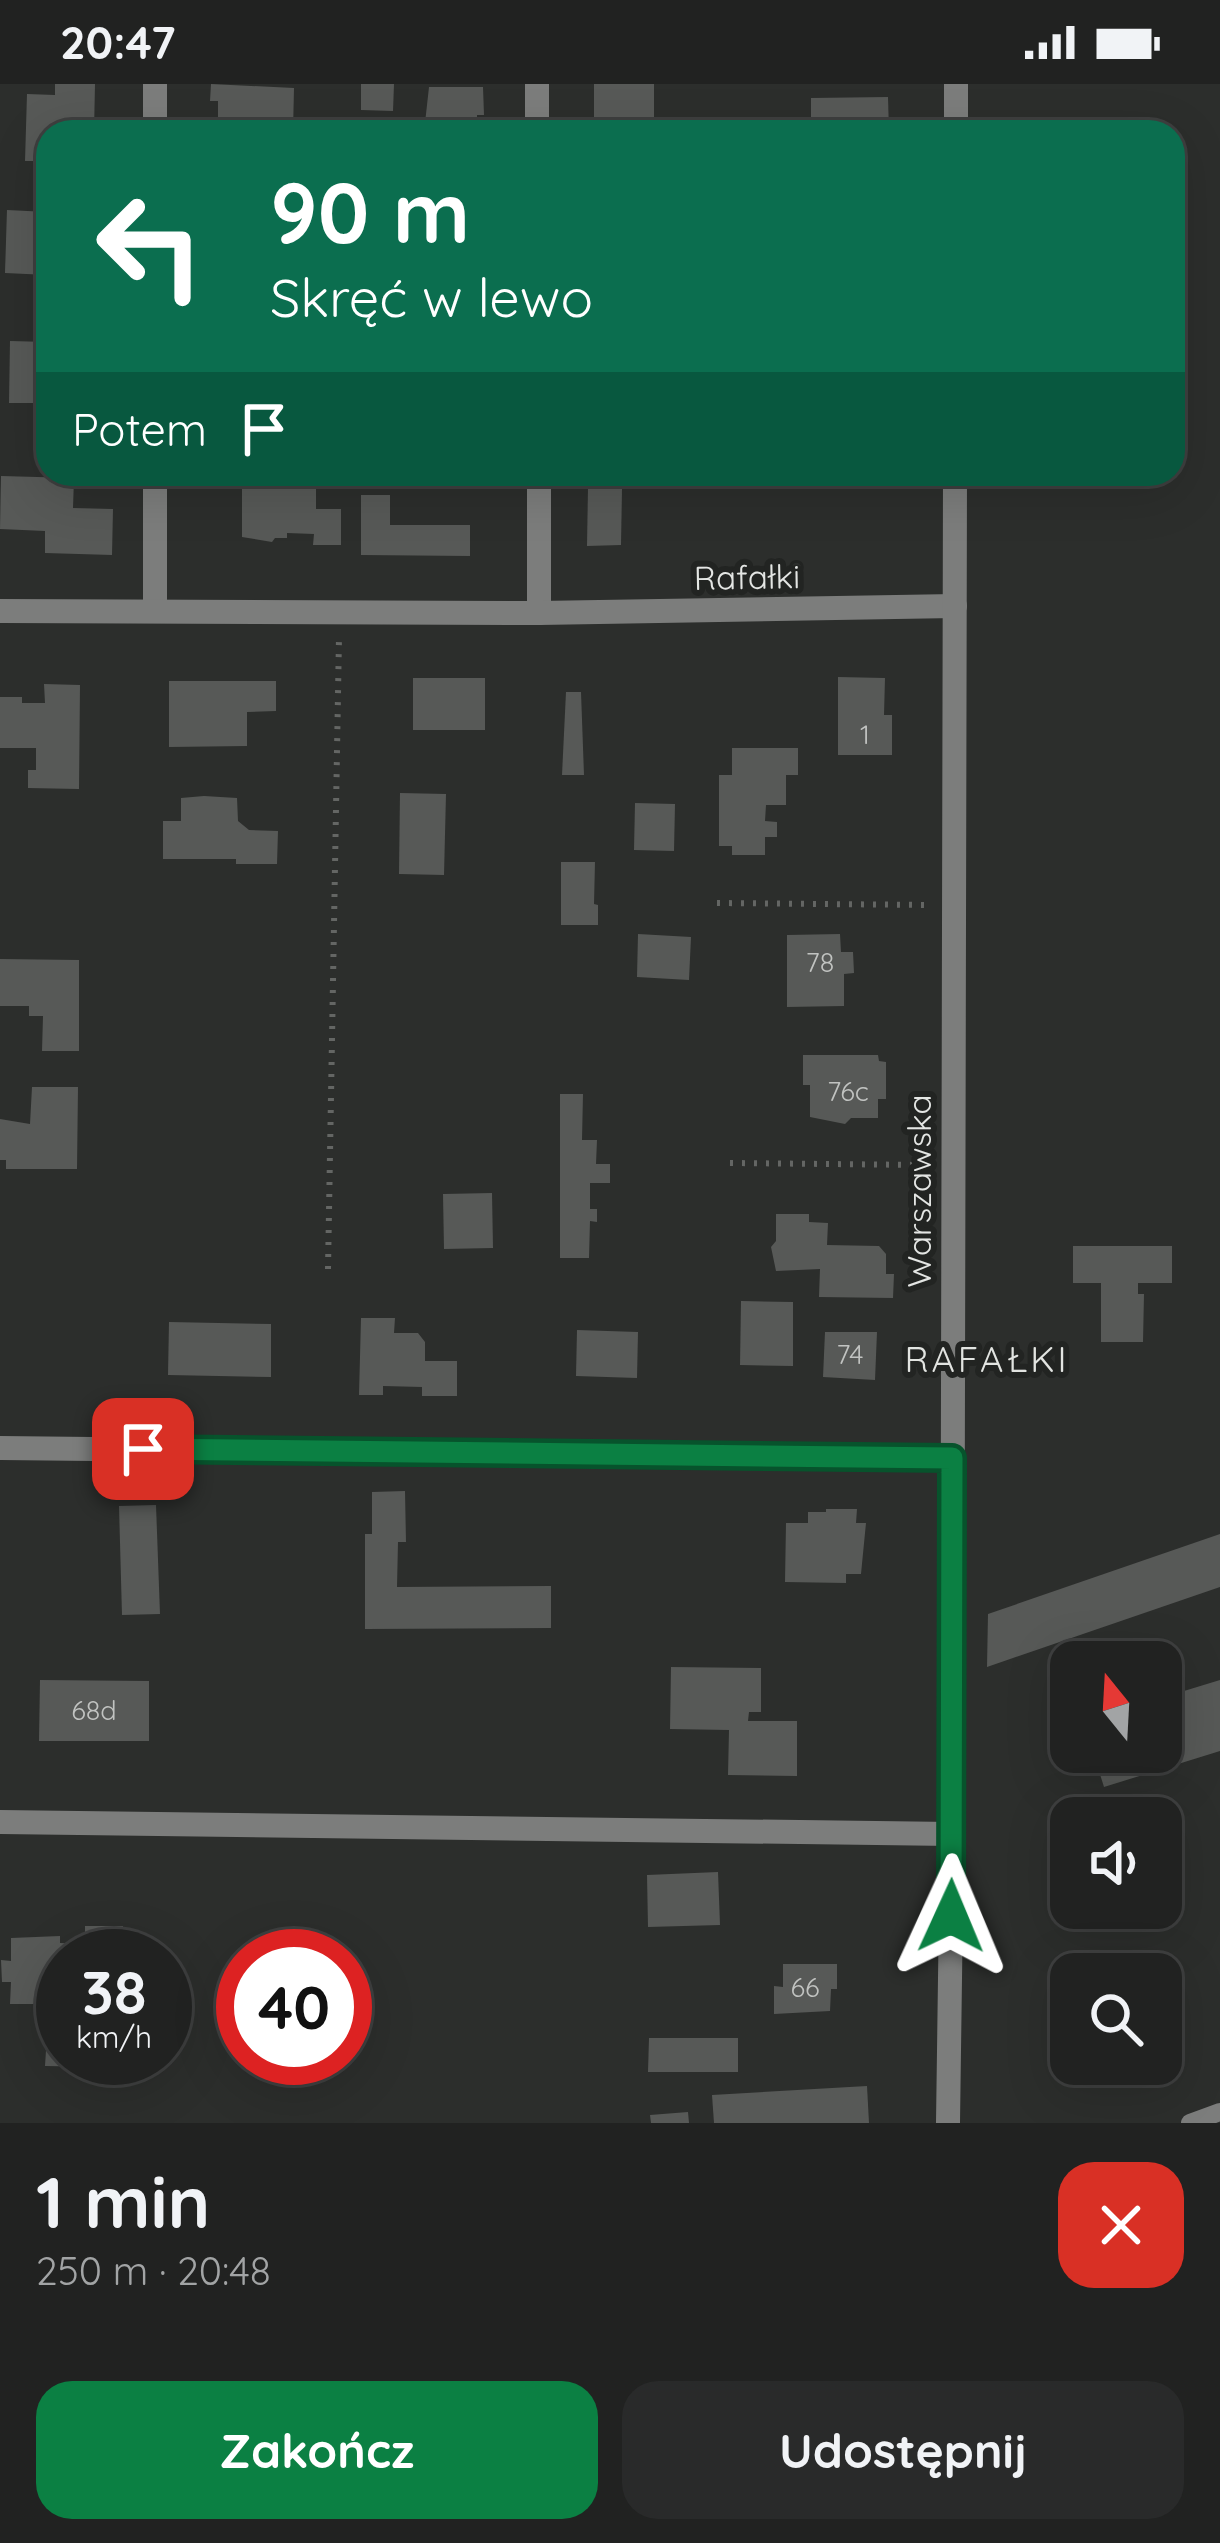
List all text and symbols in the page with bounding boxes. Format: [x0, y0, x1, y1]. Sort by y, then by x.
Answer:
text: 20:47 [60, 14, 175, 70]
text: 90 m [270, 159, 470, 264]
icon: left [72, 168, 228, 324]
text: Skręć w lewo [270, 263, 593, 331]
icon: arrive [231, 396, 297, 462]
text: Potem [72, 401, 207, 457]
street label: Rafałki [693, 555, 801, 598]
house number: 1 [860, 717, 870, 751]
house number: 78 [806, 945, 834, 979]
house number: 76c [827, 1074, 869, 1108]
street label: Warszawska [898, 1094, 939, 1288]
district label: RAFAŁKI [904, 1336, 1070, 1381]
house number: 74 [837, 1337, 864, 1371]
pin [92, 1398, 194, 1500]
icon: arrive [110, 1416, 176, 1482]
north arrow [1050, 1641, 1182, 1773]
map controls [1050, 1641, 1182, 2085]
house number: 68d [71, 1693, 117, 1727]
button: sound [1050, 1797, 1182, 1929]
position arrow [888, 1853, 1014, 1979]
speed limit sign: 40 [216, 1929, 372, 2085]
button: search [1050, 1953, 1182, 2085]
text: 38 [81, 1954, 147, 2029]
house number: 66 [790, 1970, 820, 2004]
text: km/h [76, 2018, 152, 2056]
text: 1 min [36, 2156, 210, 2246]
button: close [1058, 2162, 1184, 2288]
text: 250 m · 20:48 [36, 2246, 271, 2295]
button: Zakończ [36, 2381, 598, 2519]
button: Udostępnij [622, 2381, 1184, 2519]

